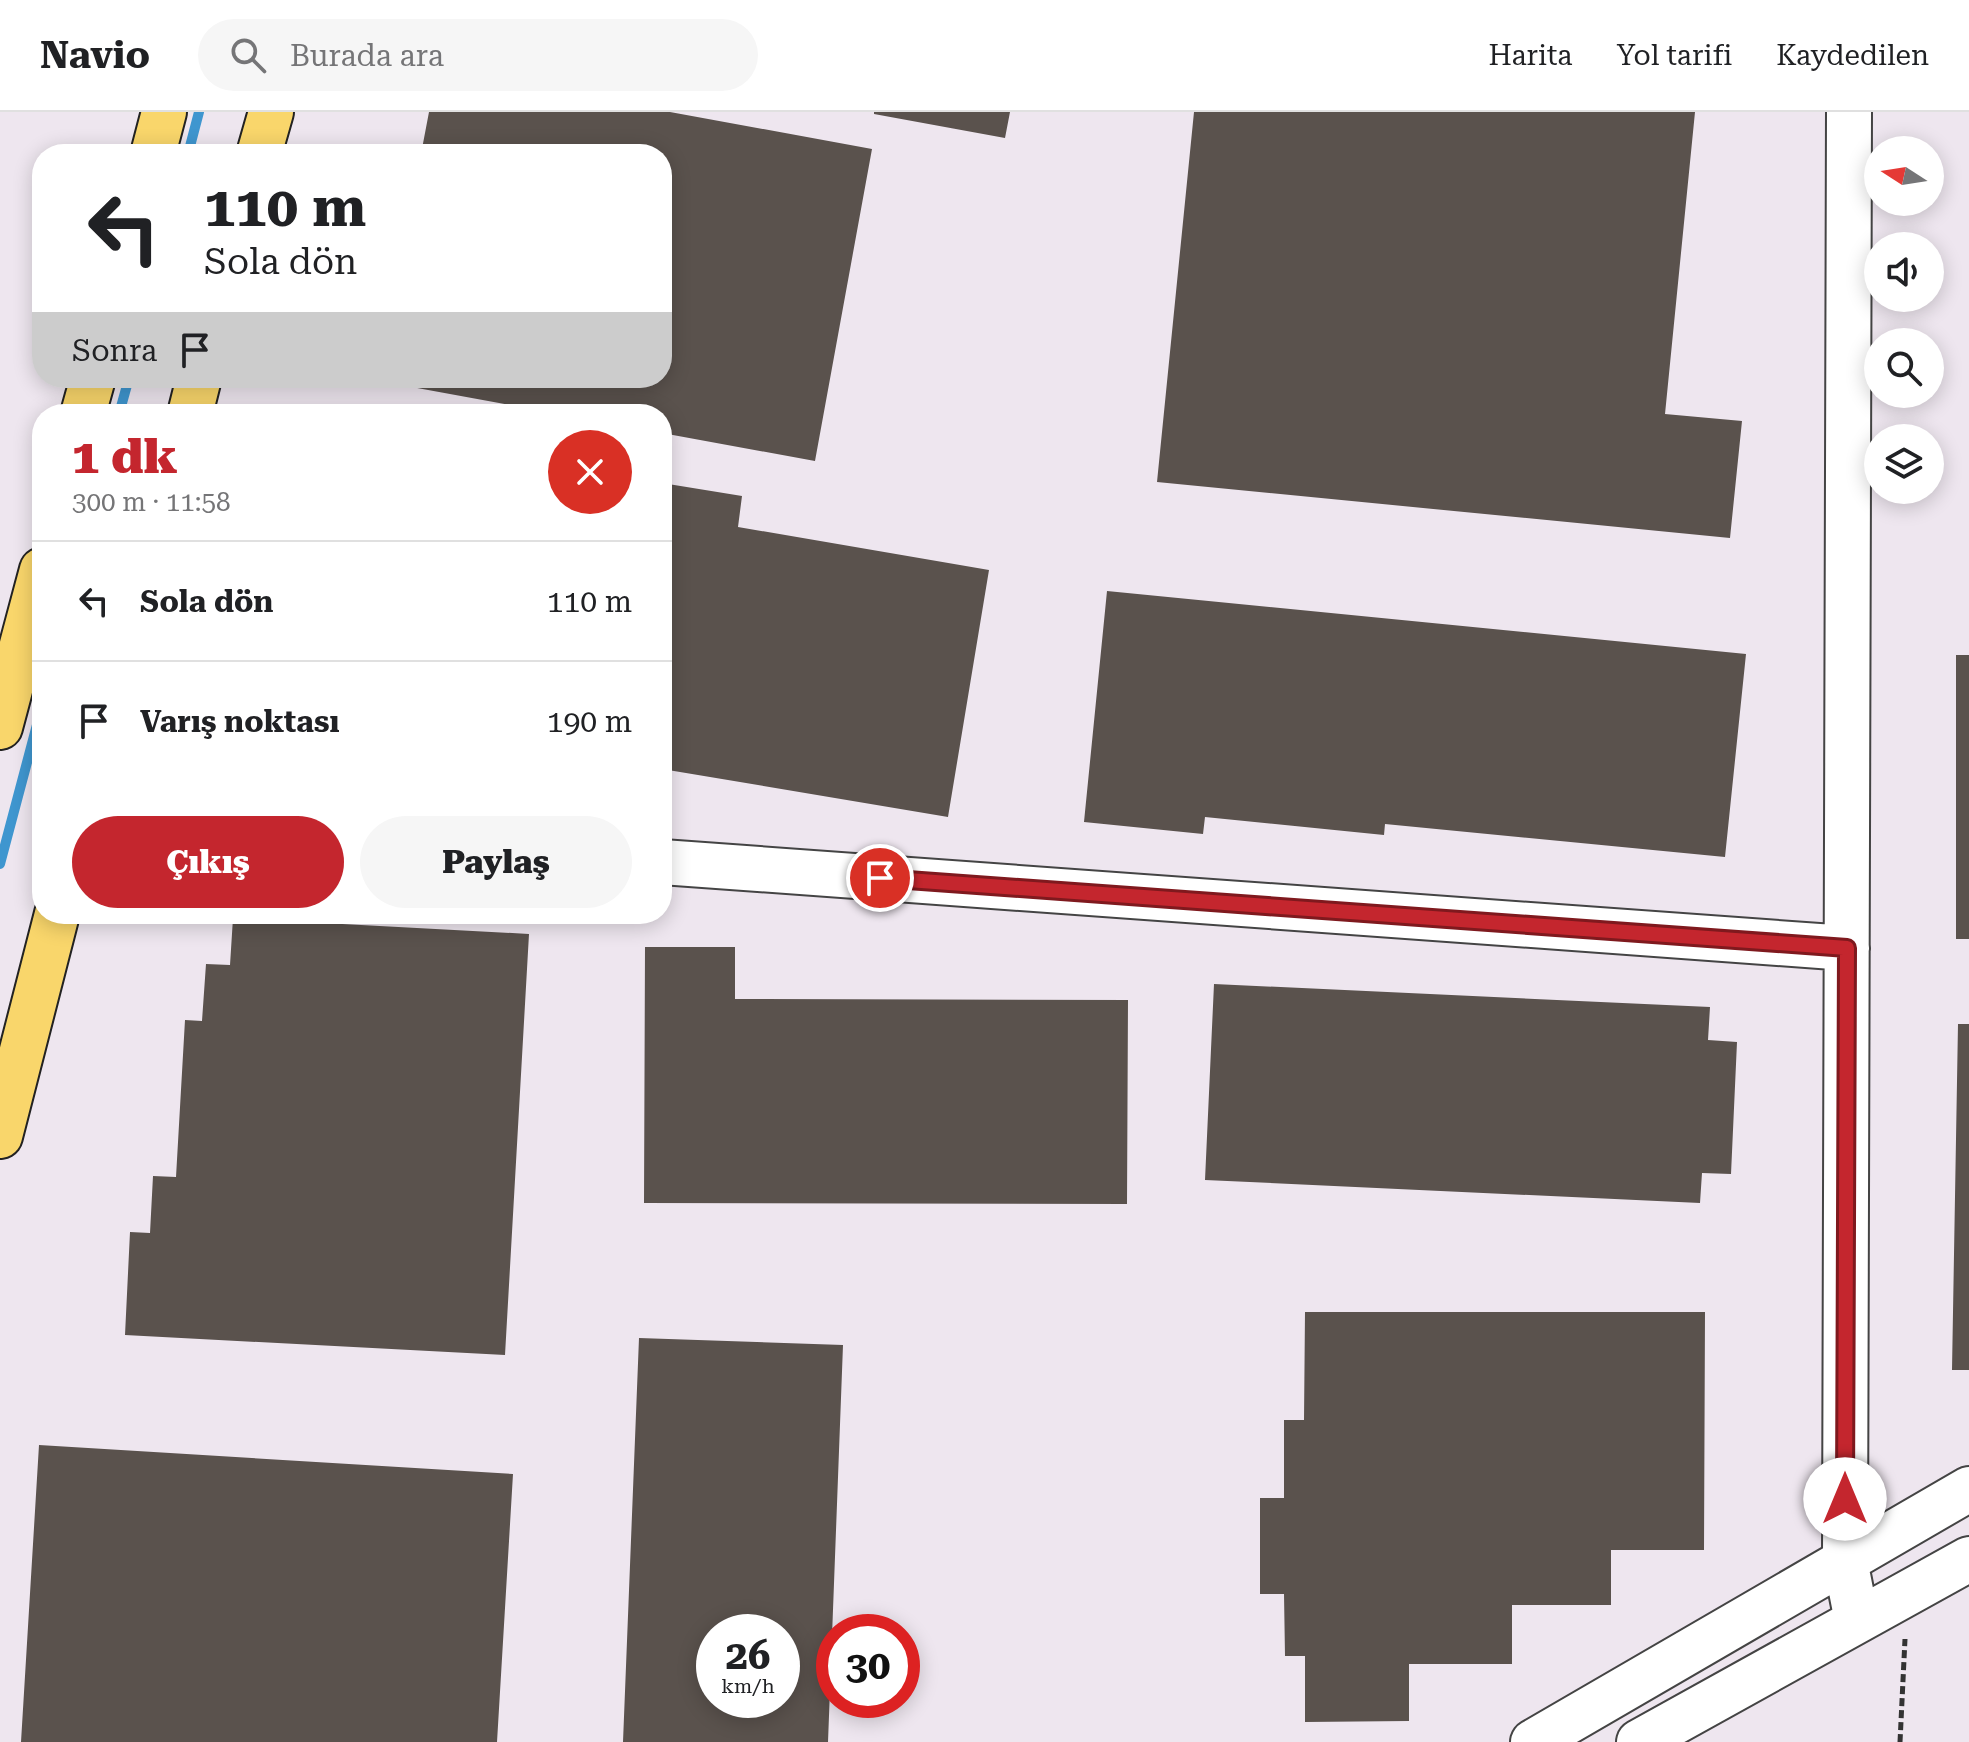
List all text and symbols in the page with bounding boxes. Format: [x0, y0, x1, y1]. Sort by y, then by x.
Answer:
search box [198, 19, 758, 91]
text: Navio [40, 33, 150, 77]
icon: search [226, 33, 270, 77]
text: Burada ara [290, 38, 444, 73]
text: Harita [1488, 39, 1573, 72]
text: Yol tarifi [1617, 39, 1732, 72]
text: Kaydedilen [1776, 39, 1929, 72]
north arrow [1864, 136, 1944, 216]
map controls [1864, 136, 1944, 504]
text: 110 m [204, 174, 366, 240]
icon: left [72, 176, 176, 280]
button: sound [1864, 232, 1944, 312]
text: Sola dön [204, 241, 357, 283]
icon: arrive [173, 328, 217, 372]
button: search [1864, 328, 1944, 408]
text: Sonra [72, 333, 157, 368]
button: layers [1864, 424, 1944, 504]
text: 1 dk [72, 429, 177, 485]
button: close [548, 430, 632, 514]
text: 300 m · 11:58 [72, 487, 231, 517]
icon: left [72, 579, 116, 623]
text: Sola dön [140, 584, 273, 619]
text: 110 m [547, 584, 632, 619]
icon: arrive [72, 699, 116, 743]
text: Varış noktası [140, 704, 340, 739]
text: 190 m [547, 704, 632, 739]
button: Çıkış [72, 816, 344, 908]
button: Paylaş [360, 816, 632, 908]
pin [846, 844, 914, 912]
icon: arrive [858, 856, 902, 900]
position arrow [1803, 1457, 1887, 1541]
speed limit sign: 30 [816, 1614, 920, 1718]
text: 26 [726, 1632, 770, 1679]
text: km/h [721, 1674, 775, 1698]

